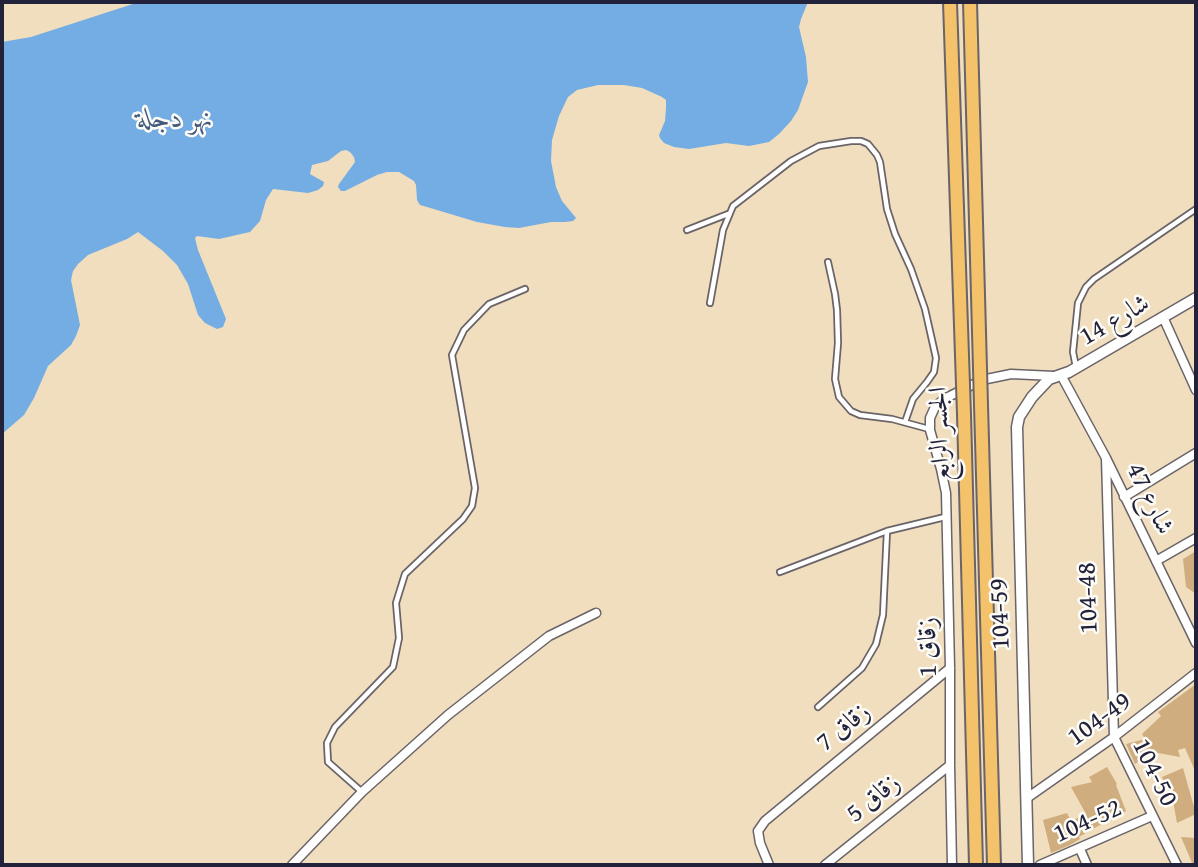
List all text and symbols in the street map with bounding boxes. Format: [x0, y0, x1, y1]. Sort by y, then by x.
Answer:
water label: نهر دجلة [137, 103, 213, 137]
street label: شارع 14 [1074, 289, 1156, 353]
street label: الجسر الرابع [924, 386, 958, 482]
street label: شارع 47 [1118, 458, 1180, 540]
street label: 104-48 [1072, 562, 1106, 634]
street label: 104-59 [984, 578, 1018, 650]
street label: زقاق 1 [913, 617, 945, 677]
street label: 104-49 [1062, 686, 1138, 754]
street label: زقاق 7 [811, 697, 877, 759]
street label: 104-50 [1124, 734, 1184, 812]
street label: زقاق 5 [841, 768, 907, 830]
street label: 104-52 [1049, 793, 1127, 851]

